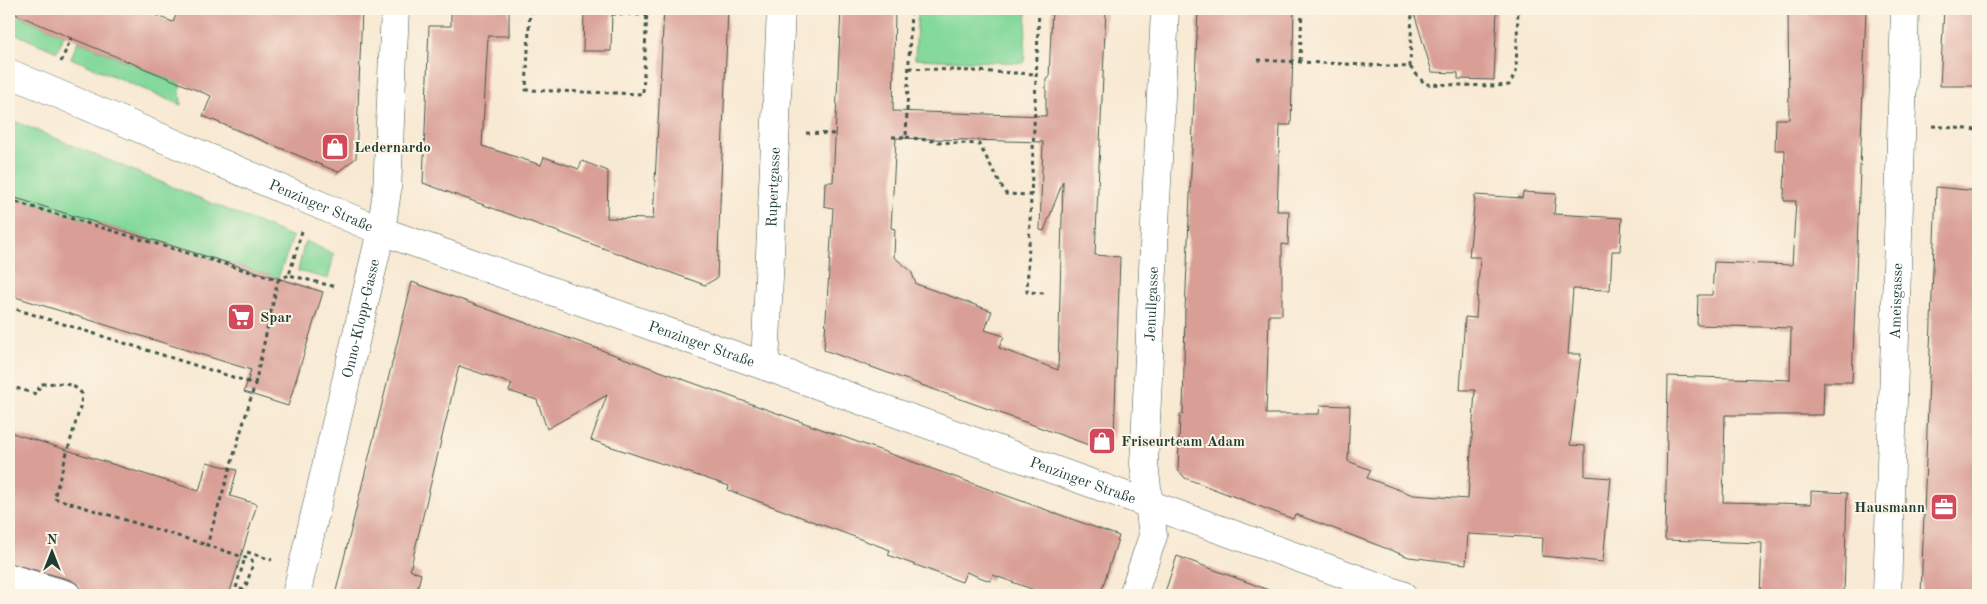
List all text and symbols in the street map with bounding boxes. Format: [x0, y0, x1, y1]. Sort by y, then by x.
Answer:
shop icon: Ledernardo [320, 132, 350, 162]
place label: Ledernardo [354, 141, 431, 156]
street label: Rupertgasse [765, 147, 784, 228]
street label: Penzinger Straße [266, 178, 375, 236]
street label: Onno-Klopp-Gasse [341, 258, 383, 380]
street label: Ameisgasse [1889, 263, 1906, 340]
street label: Jenullgasse [1144, 266, 1162, 342]
supermarket icon: Spar [226, 302, 256, 332]
place label: Spar [260, 311, 292, 326]
street label: Penzinger Straße [646, 320, 756, 371]
shop icon: Friseurteam Adam [1087, 426, 1117, 456]
place label: Friseurteam Adam [1121, 435, 1245, 450]
street label: Penzinger Straße [1027, 456, 1137, 508]
office icon: Hausmann [1929, 492, 1959, 522]
place label: Hausmann [1854, 501, 1925, 516]
north arrow [28, 526, 78, 576]
text: N [47, 533, 58, 547]

